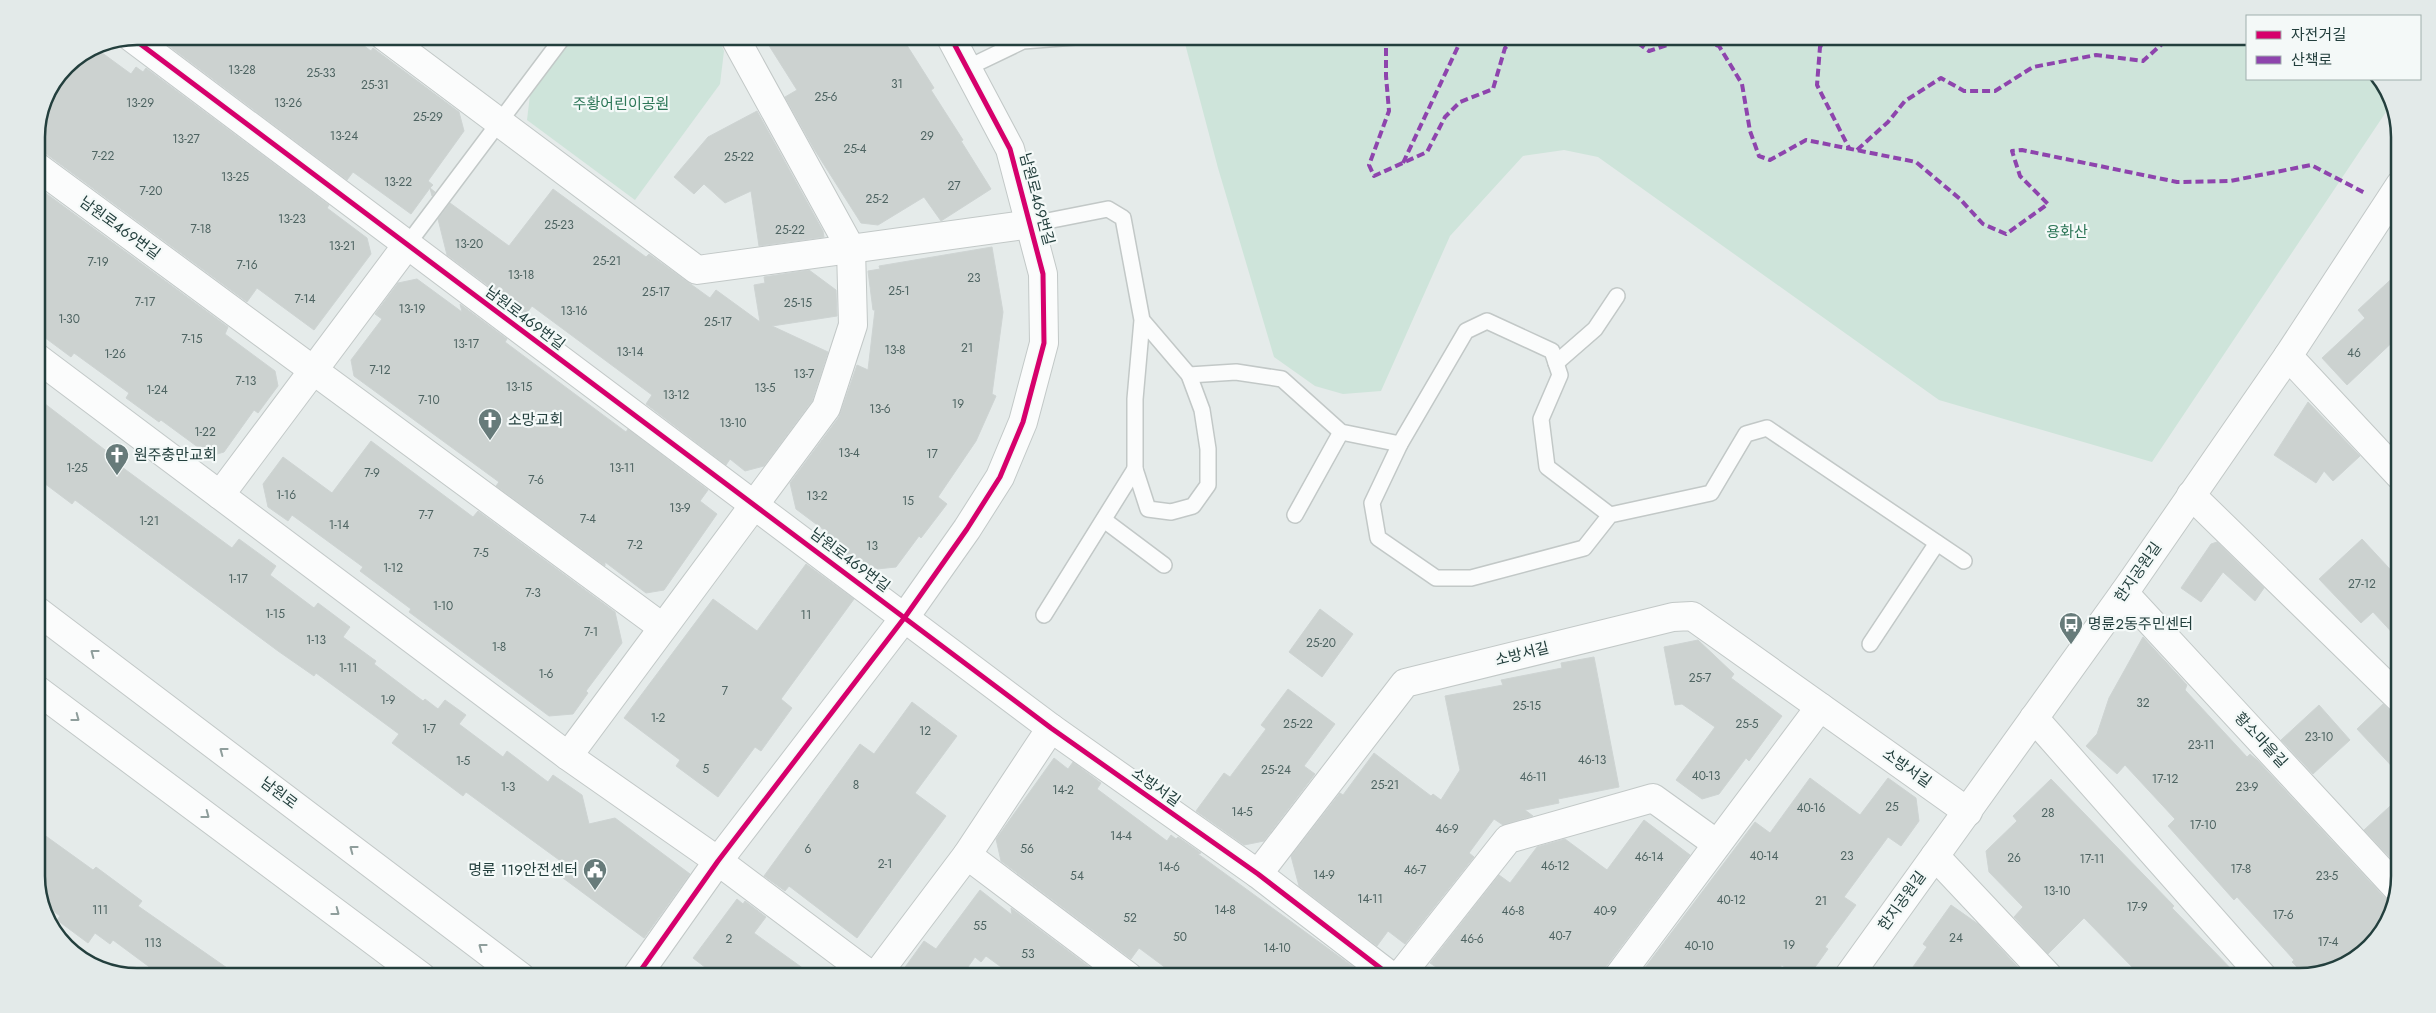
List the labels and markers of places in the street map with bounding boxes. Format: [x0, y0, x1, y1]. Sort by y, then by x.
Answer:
church icon: 소망교회 [477, 407, 503, 441]
place label: 소망교회 [508, 409, 563, 431]
church icon: 원주충만교회 [104, 442, 130, 476]
place label: 원주충만교회 [134, 444, 217, 466]
bus stop icon: 명륜2동주민센터 [2058, 611, 2084, 645]
place label: 명륜2동주민센터 [2088, 613, 2193, 635]
public building icon: 명륜 119안전센터 [582, 857, 608, 891]
place label: 명륜 119안전센터 [469, 859, 578, 881]

